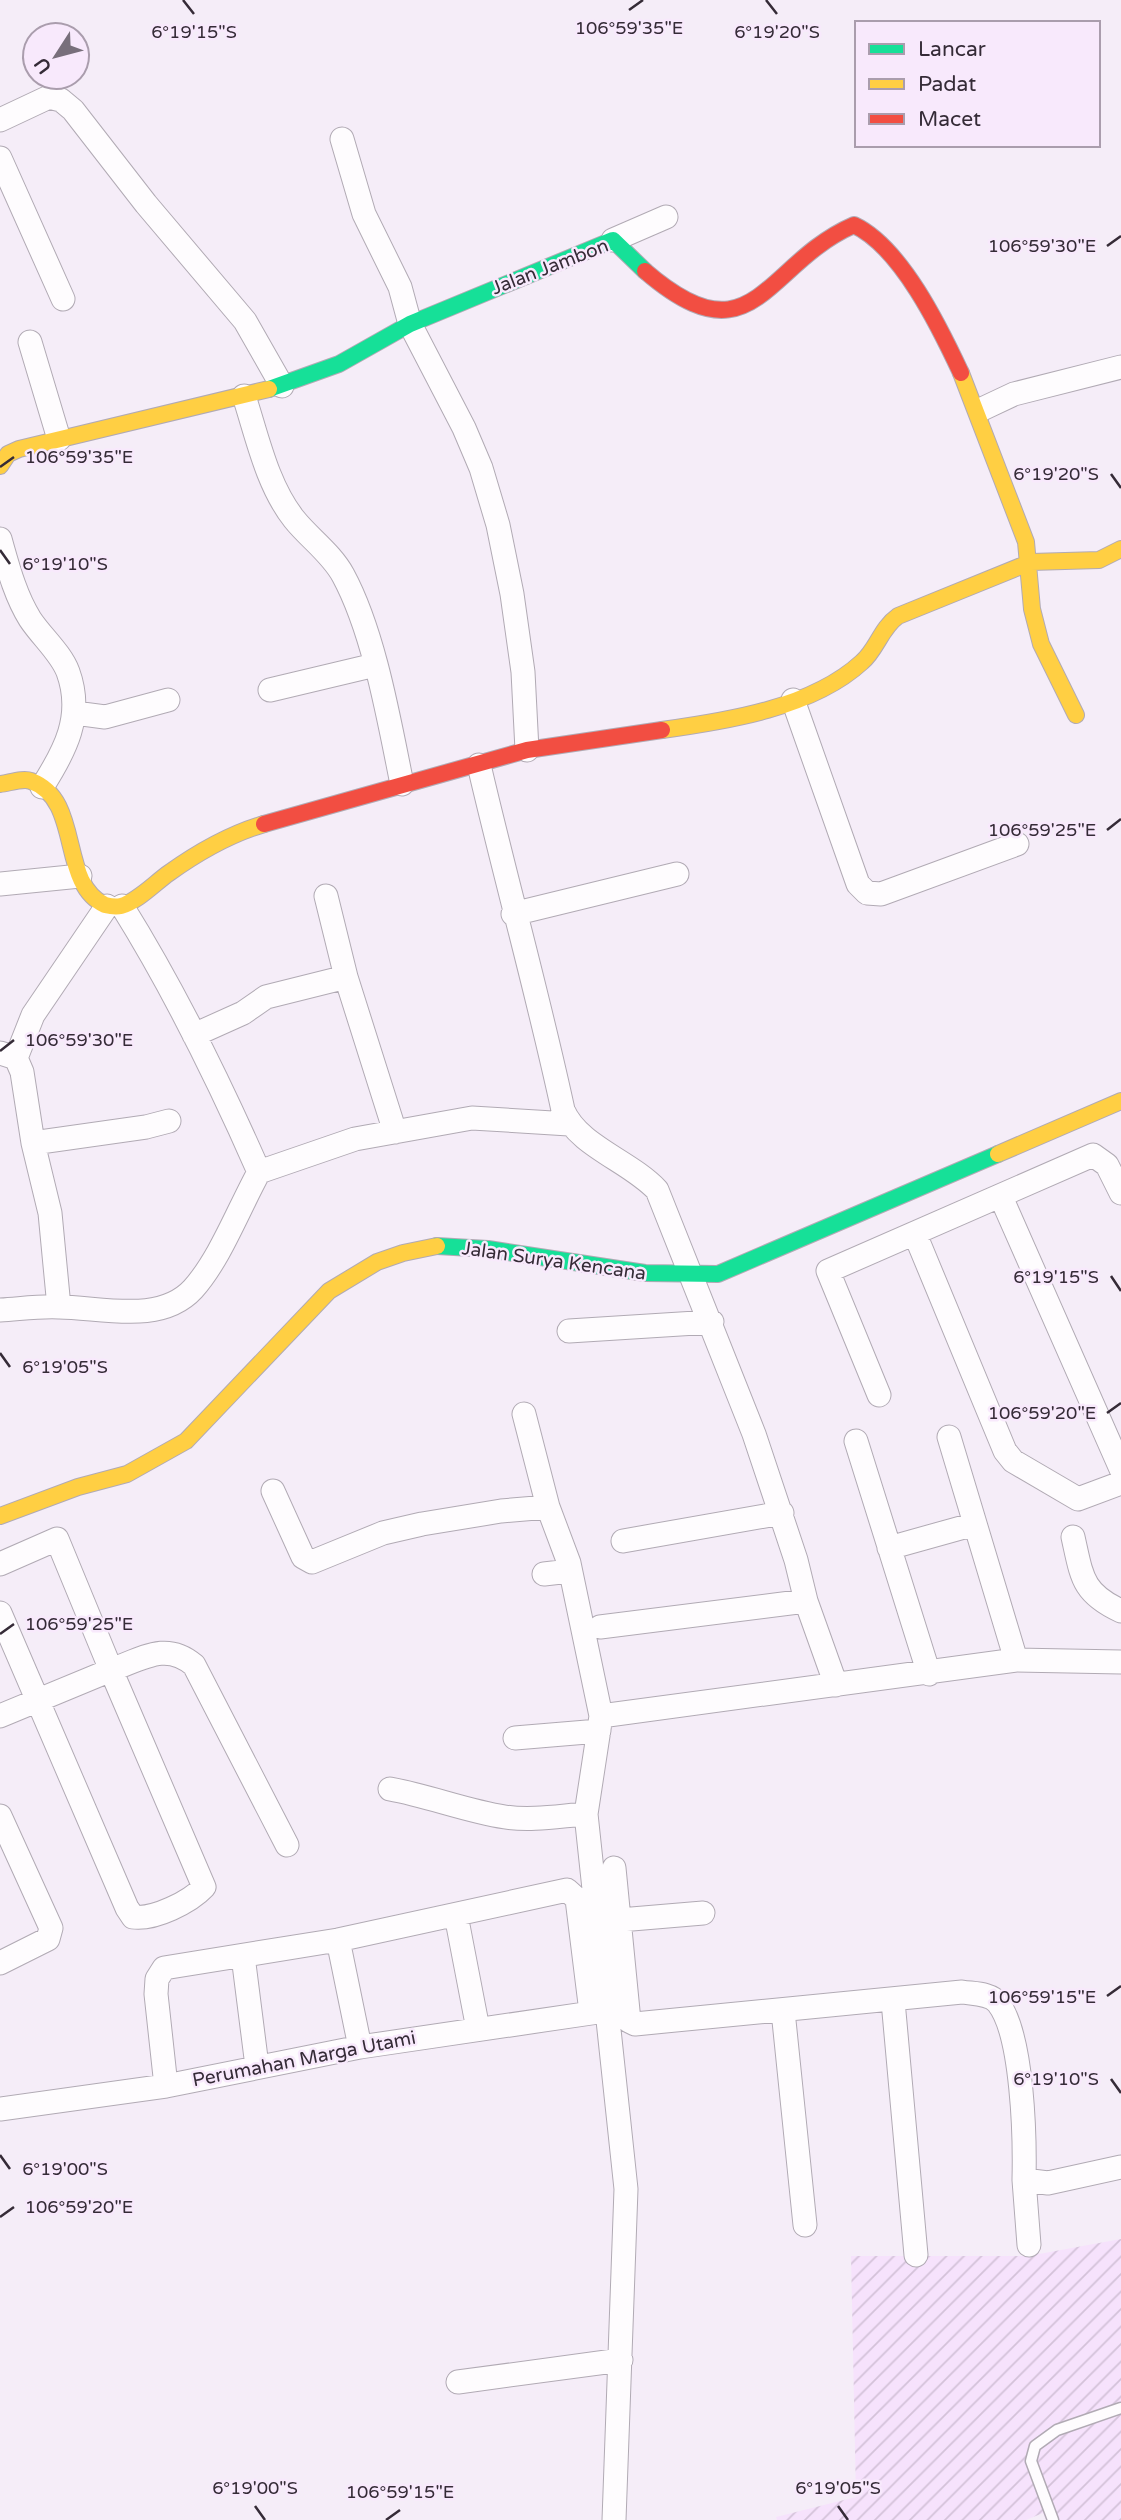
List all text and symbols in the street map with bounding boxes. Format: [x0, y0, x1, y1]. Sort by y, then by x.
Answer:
text: 106°59'35"E [575, 17, 683, 39]
north arrow [21, 21, 91, 91]
text: 6°19'15"S [151, 21, 237, 43]
text: 6°19'20"S [734, 21, 820, 43]
legend [855, 21, 1100, 147]
text: Lancar [918, 37, 986, 62]
text: U [30, 53, 56, 78]
text: Padat [918, 72, 976, 97]
text: Macet [918, 107, 981, 132]
street label: Jalan Jambon [488, 235, 612, 299]
text: 106°59'30"E [988, 235, 1096, 257]
text: 106°59'35"E [25, 446, 133, 468]
text: 6°19'20"S [1013, 463, 1099, 485]
text: 6°19'10"S [22, 553, 108, 575]
text: 106°59'25"E [988, 819, 1096, 841]
text: 106°59'30"E [25, 1029, 133, 1051]
street label: Jalan Surya Kencana [461, 1237, 647, 1285]
text: 6°19'15"S [1013, 1266, 1099, 1288]
text: 6°19'05"S [22, 1356, 108, 1378]
text: 106°59'20"E [988, 1402, 1096, 1424]
text: 106°59'25"E [25, 1613, 133, 1635]
text: 106°59'15"E [988, 1986, 1096, 2008]
street label: Perumahan Marga Utami [191, 2027, 417, 2091]
text: 6°19'10"S [1013, 2068, 1099, 2090]
text: 6°19'00"S [22, 2158, 108, 2180]
text: 106°59'20"E [25, 2196, 133, 2218]
text: 6°19'00"S [212, 2477, 298, 2499]
text: 6°19'05"S [795, 2477, 881, 2499]
text: 106°59'15"E [346, 2481, 454, 2503]

